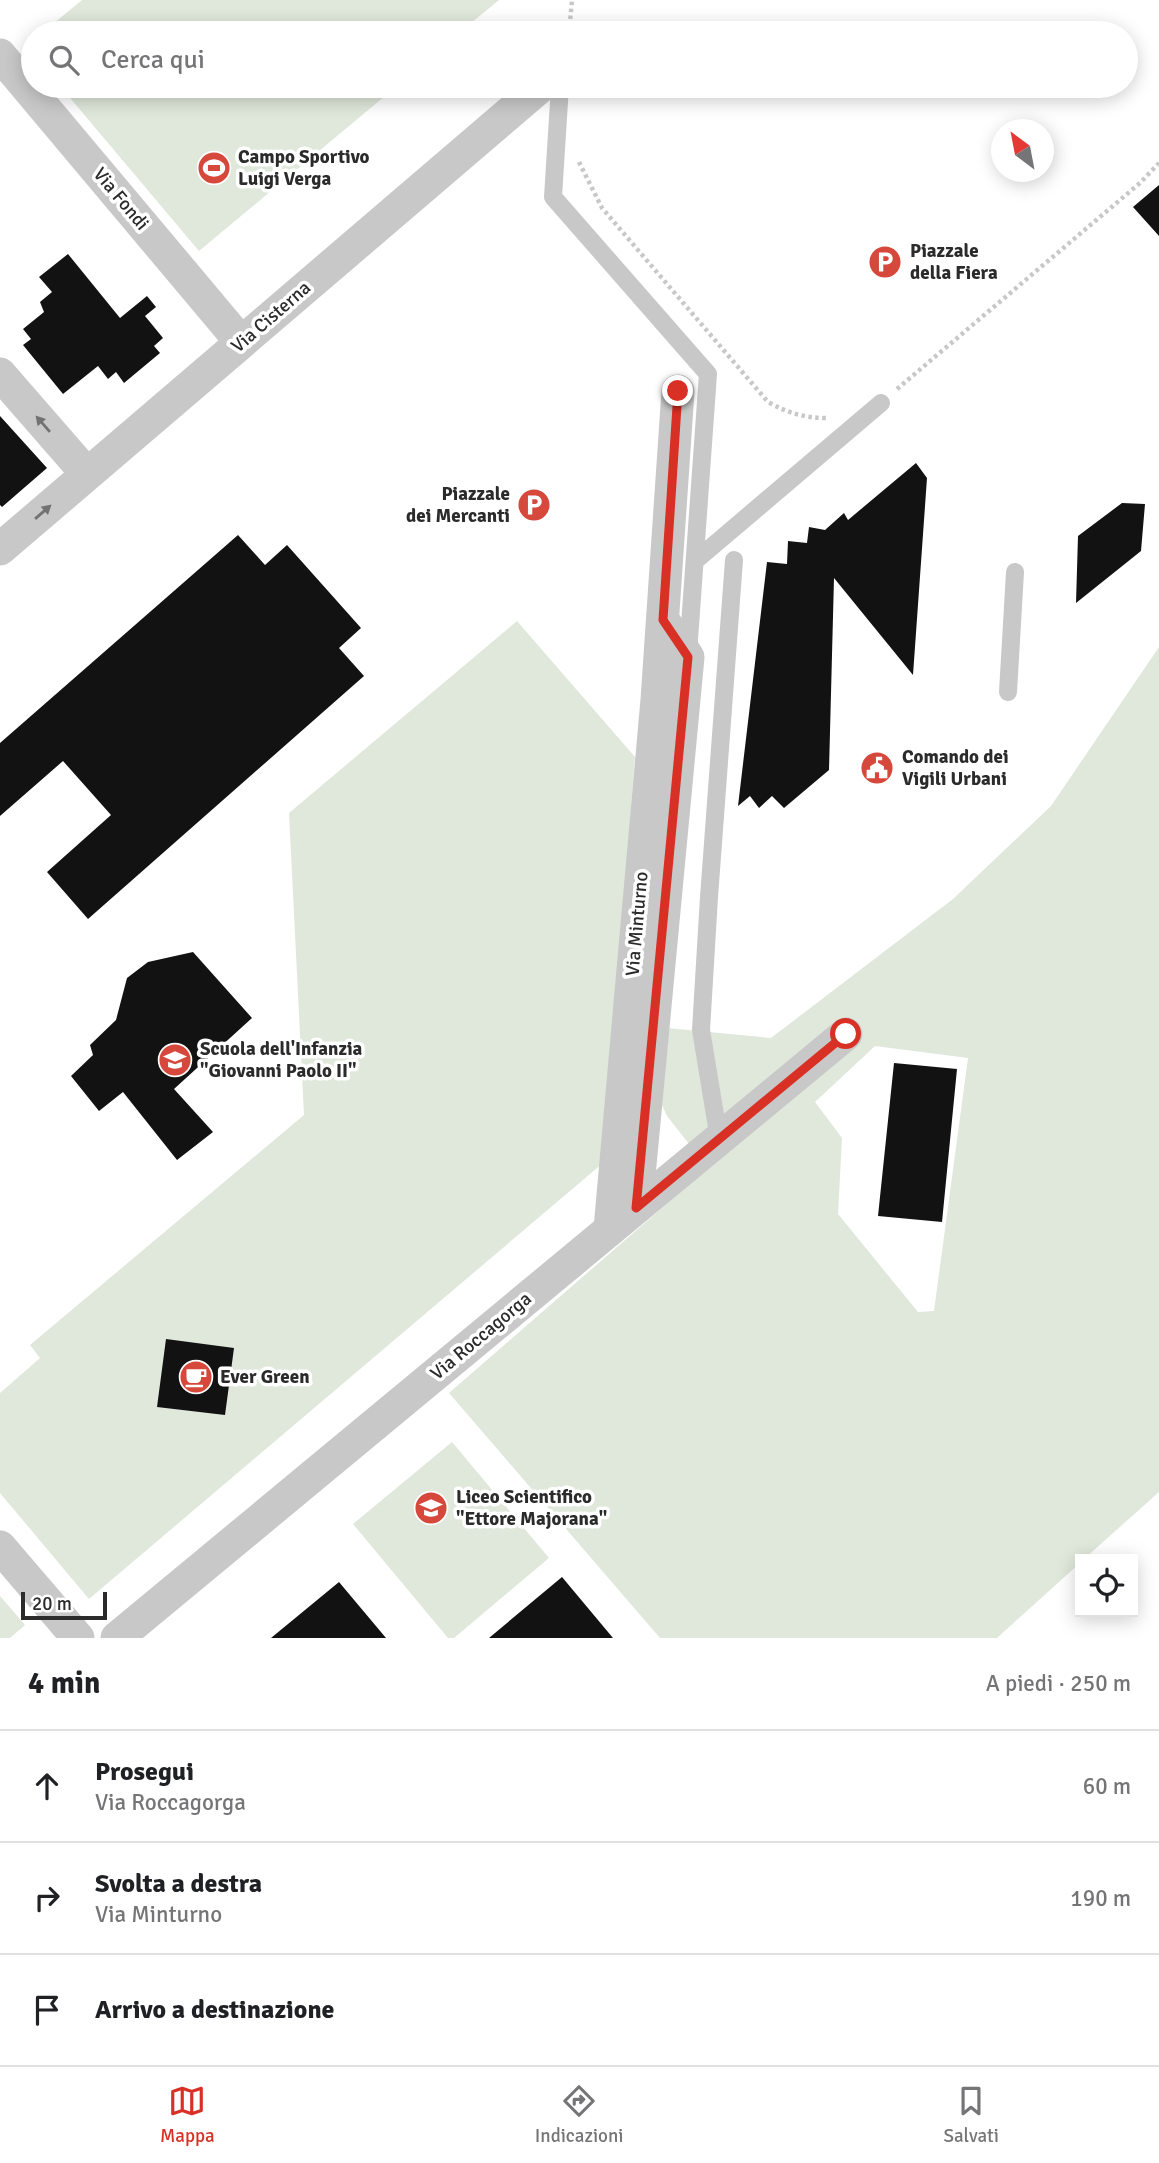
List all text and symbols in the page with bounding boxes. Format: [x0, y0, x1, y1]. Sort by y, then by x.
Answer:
search box [21, 21, 1138, 98]
icon: search [45, 41, 83, 79]
text: Cerca qui [101, 44, 205, 76]
north arrow [991, 119, 1054, 182]
place label: Campo Sportivo Luigi Verga [238, 145, 370, 191]
sports icon: Campo Sportivo Luigi Verga [195, 149, 233, 187]
street label: Via Fondi [88, 163, 154, 235]
place label: Piazzale della Fiera [910, 239, 998, 285]
parking icon: Piazzale della Fiera [866, 243, 904, 281]
street label: Via Cisterna [226, 276, 316, 358]
route end [662, 375, 693, 406]
one-way arrow [35, 415, 51, 433]
place label: Piazzale dei Mercanti [406, 482, 510, 528]
parking icon: Piazzale dei Mercanti [515, 486, 553, 524]
one-way arrow [35, 505, 52, 520]
place label: Comando dei Vigili Urbani [902, 745, 1009, 791]
public building icon: Comando dei Vigili Urbani [858, 749, 896, 787]
street label: Via Minturno [620, 871, 654, 977]
route start [830, 1018, 861, 1049]
place label: Scuola dell'Infanzia "Giovanni Paolo II" [200, 1037, 363, 1083]
school or university icon: Scuola dell'Infanzia "Giovanni Paolo II" [156, 1041, 194, 1079]
street label: Via Roccagorga [426, 1287, 536, 1385]
cafe icon: Ever Green [177, 1358, 215, 1396]
place label: Ever Green [220, 1365, 310, 1389]
place label: Liceo Scientifico "Ettore Majorana" [456, 1485, 607, 1531]
school or university icon: Liceo Scientifico "Ettore Majorana" [412, 1489, 450, 1527]
map controls [1075, 1554, 1138, 1617]
button: locate [1075, 1554, 1138, 1617]
scale bar [21, 1589, 107, 1621]
text: 20 m [32, 1592, 72, 1616]
text: 4 min [28, 1665, 100, 1702]
text: A piedi · 250 m [986, 1669, 1131, 1698]
text: Prosegui [95, 1756, 194, 1788]
icon: ahead [28, 1767, 66, 1805]
text: 60 m [1083, 1772, 1131, 1801]
text: Via Roccagorga [95, 1788, 246, 1817]
text: Svolta a destra [95, 1868, 262, 1900]
icon: right [28, 1879, 66, 1917]
text: 190 m [1070, 1884, 1131, 1913]
text: Via Minturno [95, 1900, 222, 1929]
icon: arrive [28, 1991, 66, 2029]
text: Arrivo a destinazione [95, 1994, 335, 2026]
tab: Mappa [160, 2082, 215, 2148]
tab: Indicazioni [535, 2082, 623, 2148]
tab: Salvati [943, 2082, 999, 2148]

